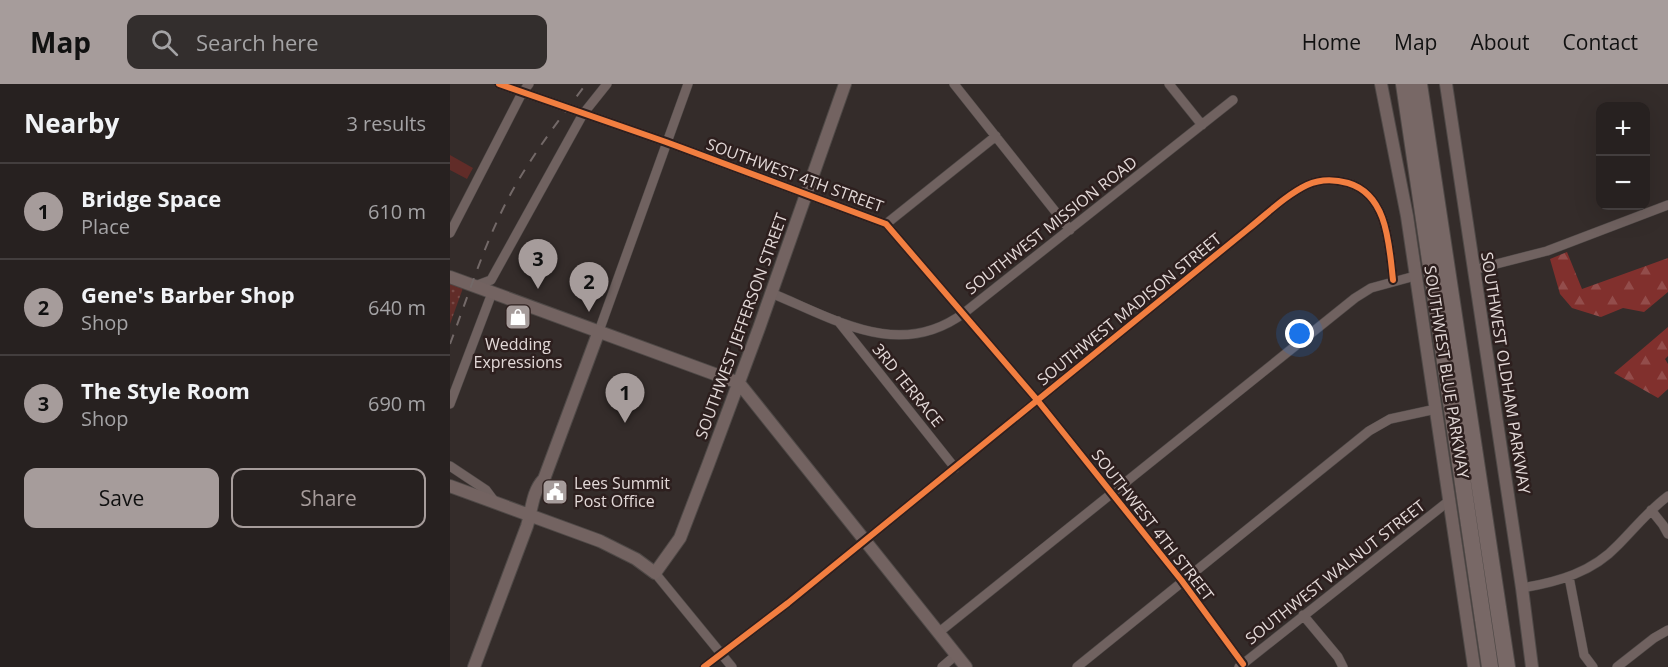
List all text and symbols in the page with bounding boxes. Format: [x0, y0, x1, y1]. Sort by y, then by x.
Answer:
search box [127, 15, 547, 69]
text: Map [30, 23, 91, 61]
icon: search [148, 26, 181, 59]
text: Search here [196, 27, 319, 57]
text: Home [1302, 28, 1361, 56]
text: Map [1394, 28, 1437, 56]
text: About [1470, 28, 1530, 56]
text: Contact [1563, 28, 1638, 56]
map controls [1596, 102, 1650, 210]
button: + [1596, 102, 1650, 156]
text: Nearby [24, 105, 119, 141]
text: 3 results [346, 110, 426, 137]
street label: SOUTHWEST 4TH STREET [703, 133, 887, 217]
street label: SOUTHWEST MISSION ROAD [961, 151, 1141, 299]
button: − [1596, 156, 1650, 210]
text: Bridge Space [81, 183, 221, 213]
text: 1 [38, 198, 49, 225]
text: 610 m [368, 198, 426, 225]
street label: SOUTHWEST JEFFERSON STREET [690, 210, 792, 442]
text: Place [81, 213, 130, 240]
street label: SOUTHWEST MADISON STREET [1032, 228, 1226, 390]
pin: 3 [518, 240, 557, 289]
street label: SOUTHWEST OLDHAM PARKWAY [1476, 250, 1536, 496]
pin: 2 [570, 262, 608, 312]
street label: SOUTHWEST BLUE PARKWAY [1419, 264, 1475, 480]
text: Gene's Barber Shop [81, 279, 295, 309]
text: 2 [38, 294, 49, 321]
text: 640 m [368, 294, 426, 321]
shop icon: Wedding Expressions [503, 302, 533, 332]
text: Shop [81, 309, 129, 336]
your location [1285, 319, 1314, 348]
place label: Wedding Expressions [474, 333, 562, 373]
street label: 3RD TERRACE [868, 339, 948, 431]
pin: 1 [606, 374, 645, 423]
text: The Style Room [81, 375, 250, 405]
text: 3 [38, 390, 49, 417]
text: 690 m [368, 390, 426, 417]
text: Shop [81, 405, 129, 432]
street label: SOUTHWEST 4TH STREET [1087, 445, 1219, 606]
button: Save [24, 468, 219, 528]
button: Share [231, 468, 426, 528]
place label: Lees Summit Post Office [574, 472, 670, 512]
public building icon: Lees Summit Post Office [540, 477, 570, 507]
street label: SOUTHWEST WALNUT STREET [1240, 495, 1430, 649]

